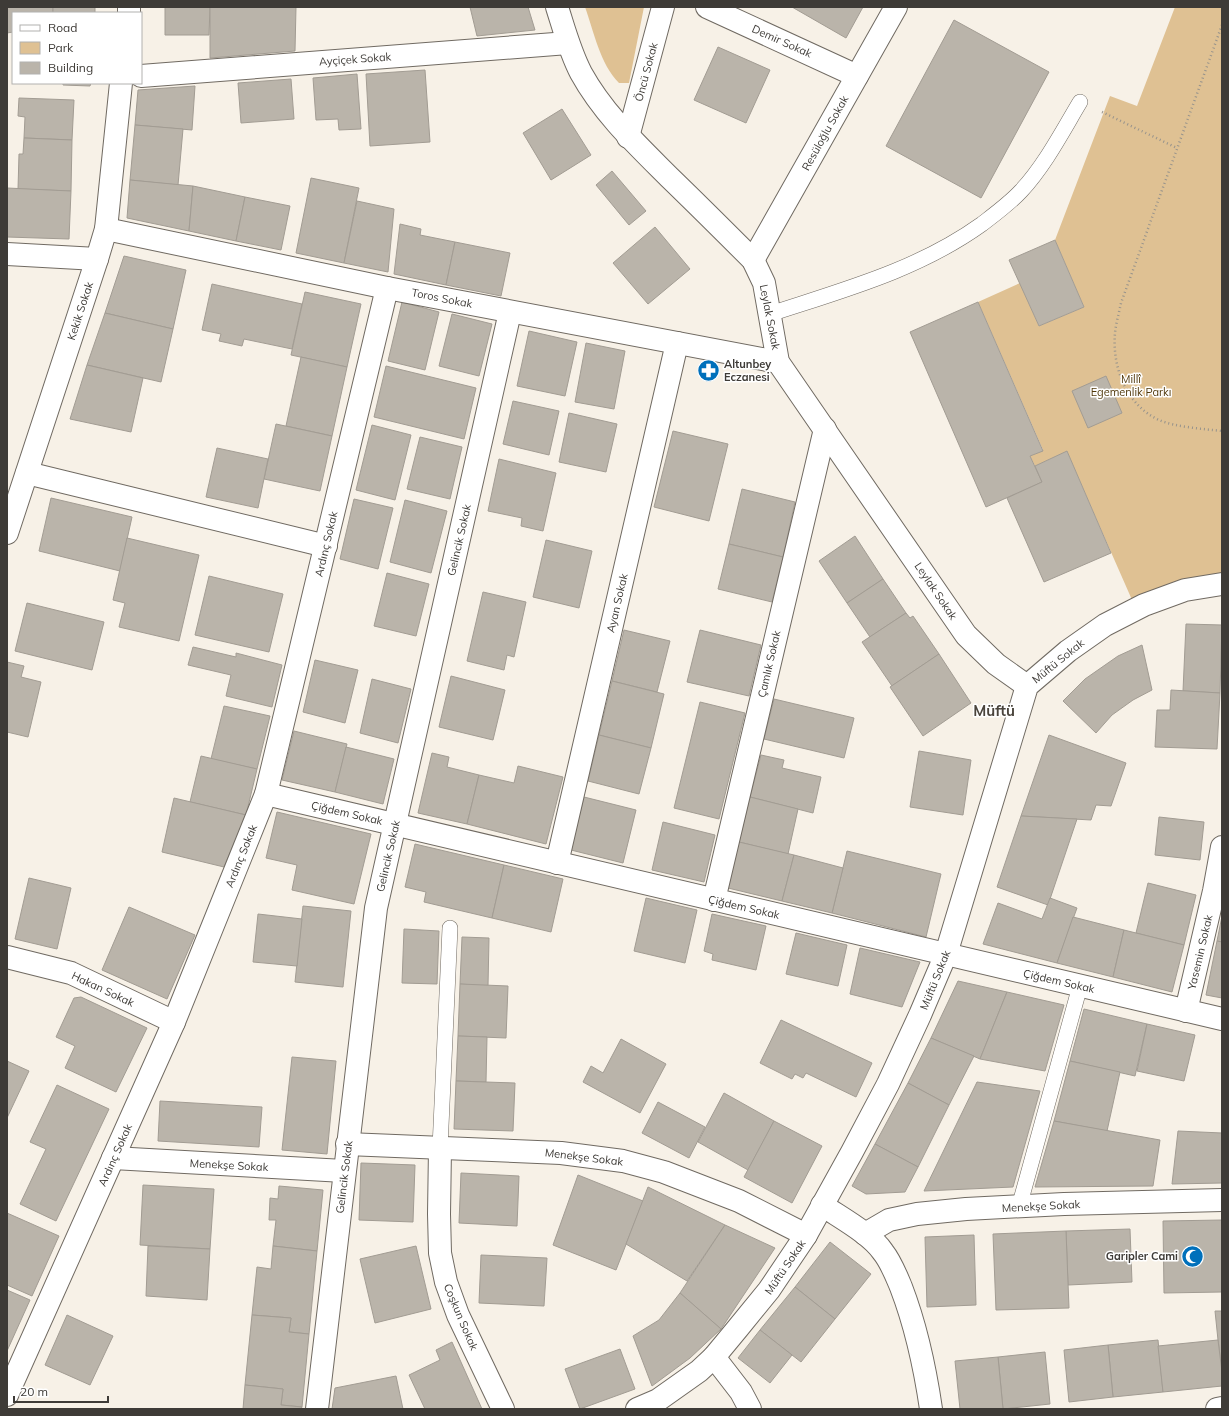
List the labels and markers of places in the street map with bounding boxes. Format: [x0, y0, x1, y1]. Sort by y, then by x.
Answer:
pharmacy icon: Altunbey Eczanesi [695, 357, 721, 383]
place label: Altunbey Eczanesi [724, 357, 771, 384]
mosque icon: Garipler Cami [1180, 1243, 1206, 1269]
place label: Garipler Cami [1106, 1249, 1178, 1263]

